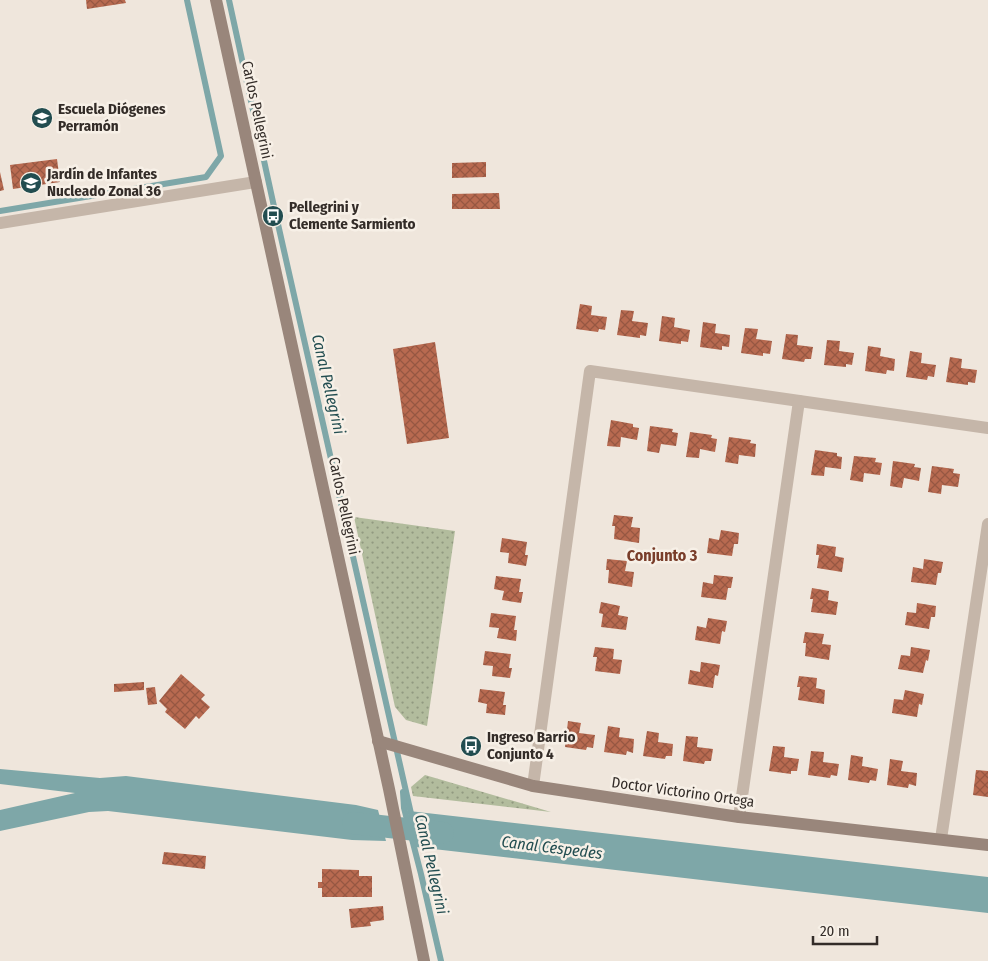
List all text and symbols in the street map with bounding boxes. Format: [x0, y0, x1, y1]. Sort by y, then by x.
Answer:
street label: Carlos Pellegrini [238, 59, 276, 161]
place label: Escuela Diógenes Perramón [58, 100, 166, 135]
school or university icon: Escuela Diógenes Perramón [30, 106, 54, 130]
place label: Jardín de Infantes Nucleado Zonal 36 [46, 165, 161, 200]
school or university icon: Jardín de Infantes Nucleado Zonal 36 [19, 171, 43, 195]
place label: Pellegrini y Clemente Sarmiento [289, 198, 416, 233]
bus stop icon: Pellegrini y Clemente Sarmiento [261, 204, 285, 228]
water label: Canal Pellegrini [308, 332, 349, 436]
street label: Carlos Pellegrini [325, 455, 363, 557]
district label: Conjunto 3 [627, 546, 698, 565]
place label: Ingreso Barrio Conjunto 4 [487, 728, 575, 763]
bus stop icon: Ingreso Barrio Conjunto 4 [459, 734, 483, 758]
street label: Doctor Victorino Ortega [610, 773, 756, 811]
water label: Canal Pellegrini [411, 812, 452, 916]
water label: Canal Céspedes [500, 832, 604, 863]
scale bar [813, 914, 877, 946]
text: 20 m [820, 922, 850, 940]

